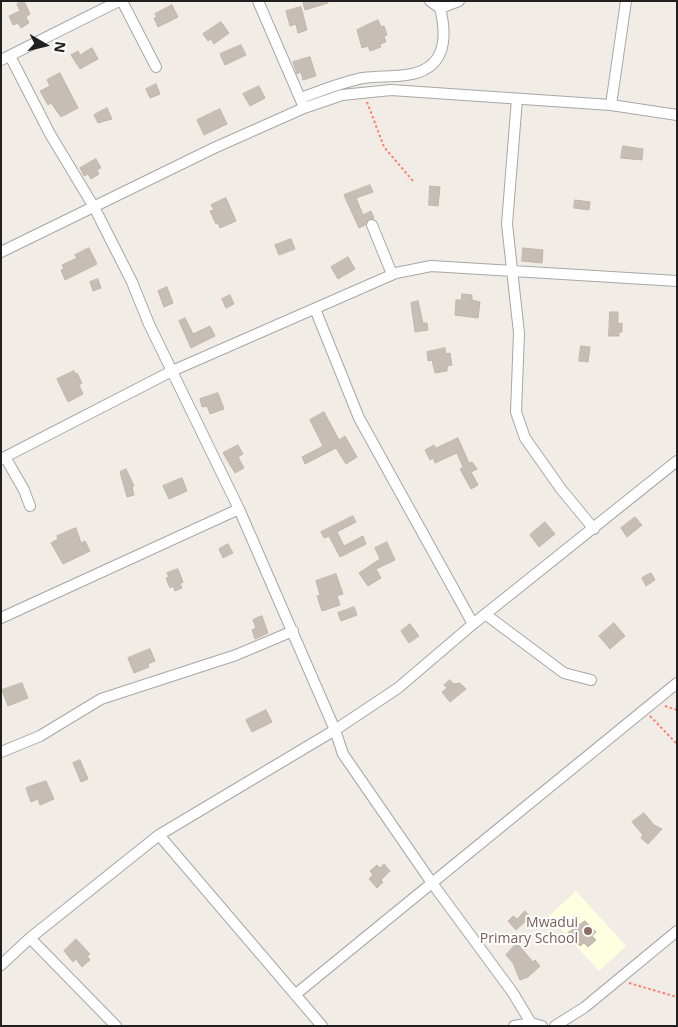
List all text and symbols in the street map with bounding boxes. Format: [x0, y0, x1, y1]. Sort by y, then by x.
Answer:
north arrow [20, 20, 70, 70]
text: N [50, 40, 71, 54]
place label: Mwadui Primary School [480, 915, 578, 948]
marker: Mwadui Primary School [582, 925, 594, 937]

